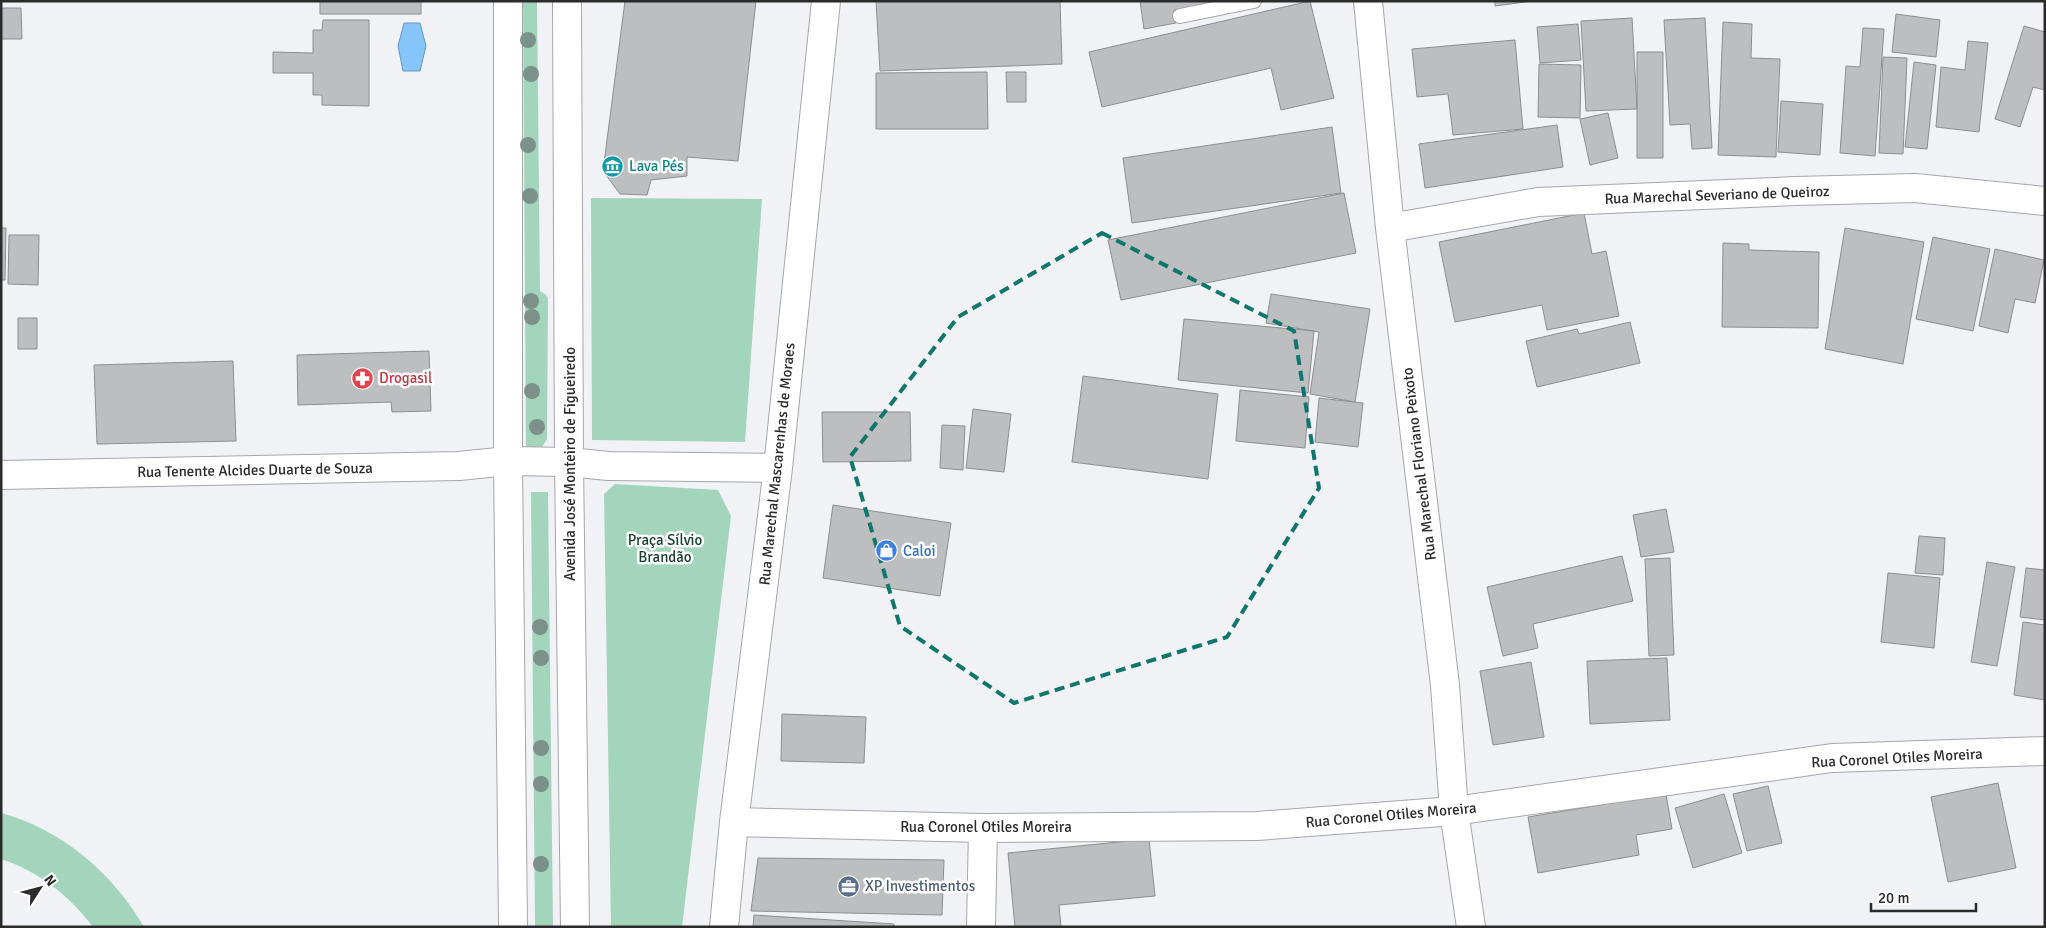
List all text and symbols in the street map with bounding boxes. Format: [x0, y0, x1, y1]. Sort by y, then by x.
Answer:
museum icon: Lava Pés [601, 154, 625, 178]
place label: Lava Pés [629, 157, 684, 175]
street label: Rua Marechal Severiano de Queiroz [1604, 182, 1830, 208]
street label: Rua Marechal Mascarenhas de Moraes [755, 341, 799, 586]
street label: Avenida José Monteiro de Figueiredo [561, 347, 579, 581]
pharmacy icon: Drogasil [351, 366, 375, 390]
street label: Rua Marechal Floriano Peixoto [1398, 366, 1440, 561]
place label: Drogasil [379, 369, 432, 387]
street label: Rua Tenente Alcides Duarte de Souza [137, 459, 373, 481]
park label: Praça Sílvio Brandão [628, 531, 702, 566]
shop icon: Caloi [875, 539, 899, 563]
place label: Caloi [903, 542, 936, 560]
street label: Rua Coronel Otiles Moreira [1811, 745, 1983, 771]
street label: Rua Coronel Otiles Moreira [1305, 799, 1477, 831]
street label: Rua Coronel Otiles Moreira [900, 818, 1072, 836]
north arrow [15, 863, 65, 913]
text: N [40, 872, 60, 890]
office icon: XP Investimentos [837, 874, 861, 898]
place label: XP Investimentos [865, 877, 976, 895]
scale bar [1871, 880, 1976, 912]
text: 20 m [1878, 889, 1909, 907]

